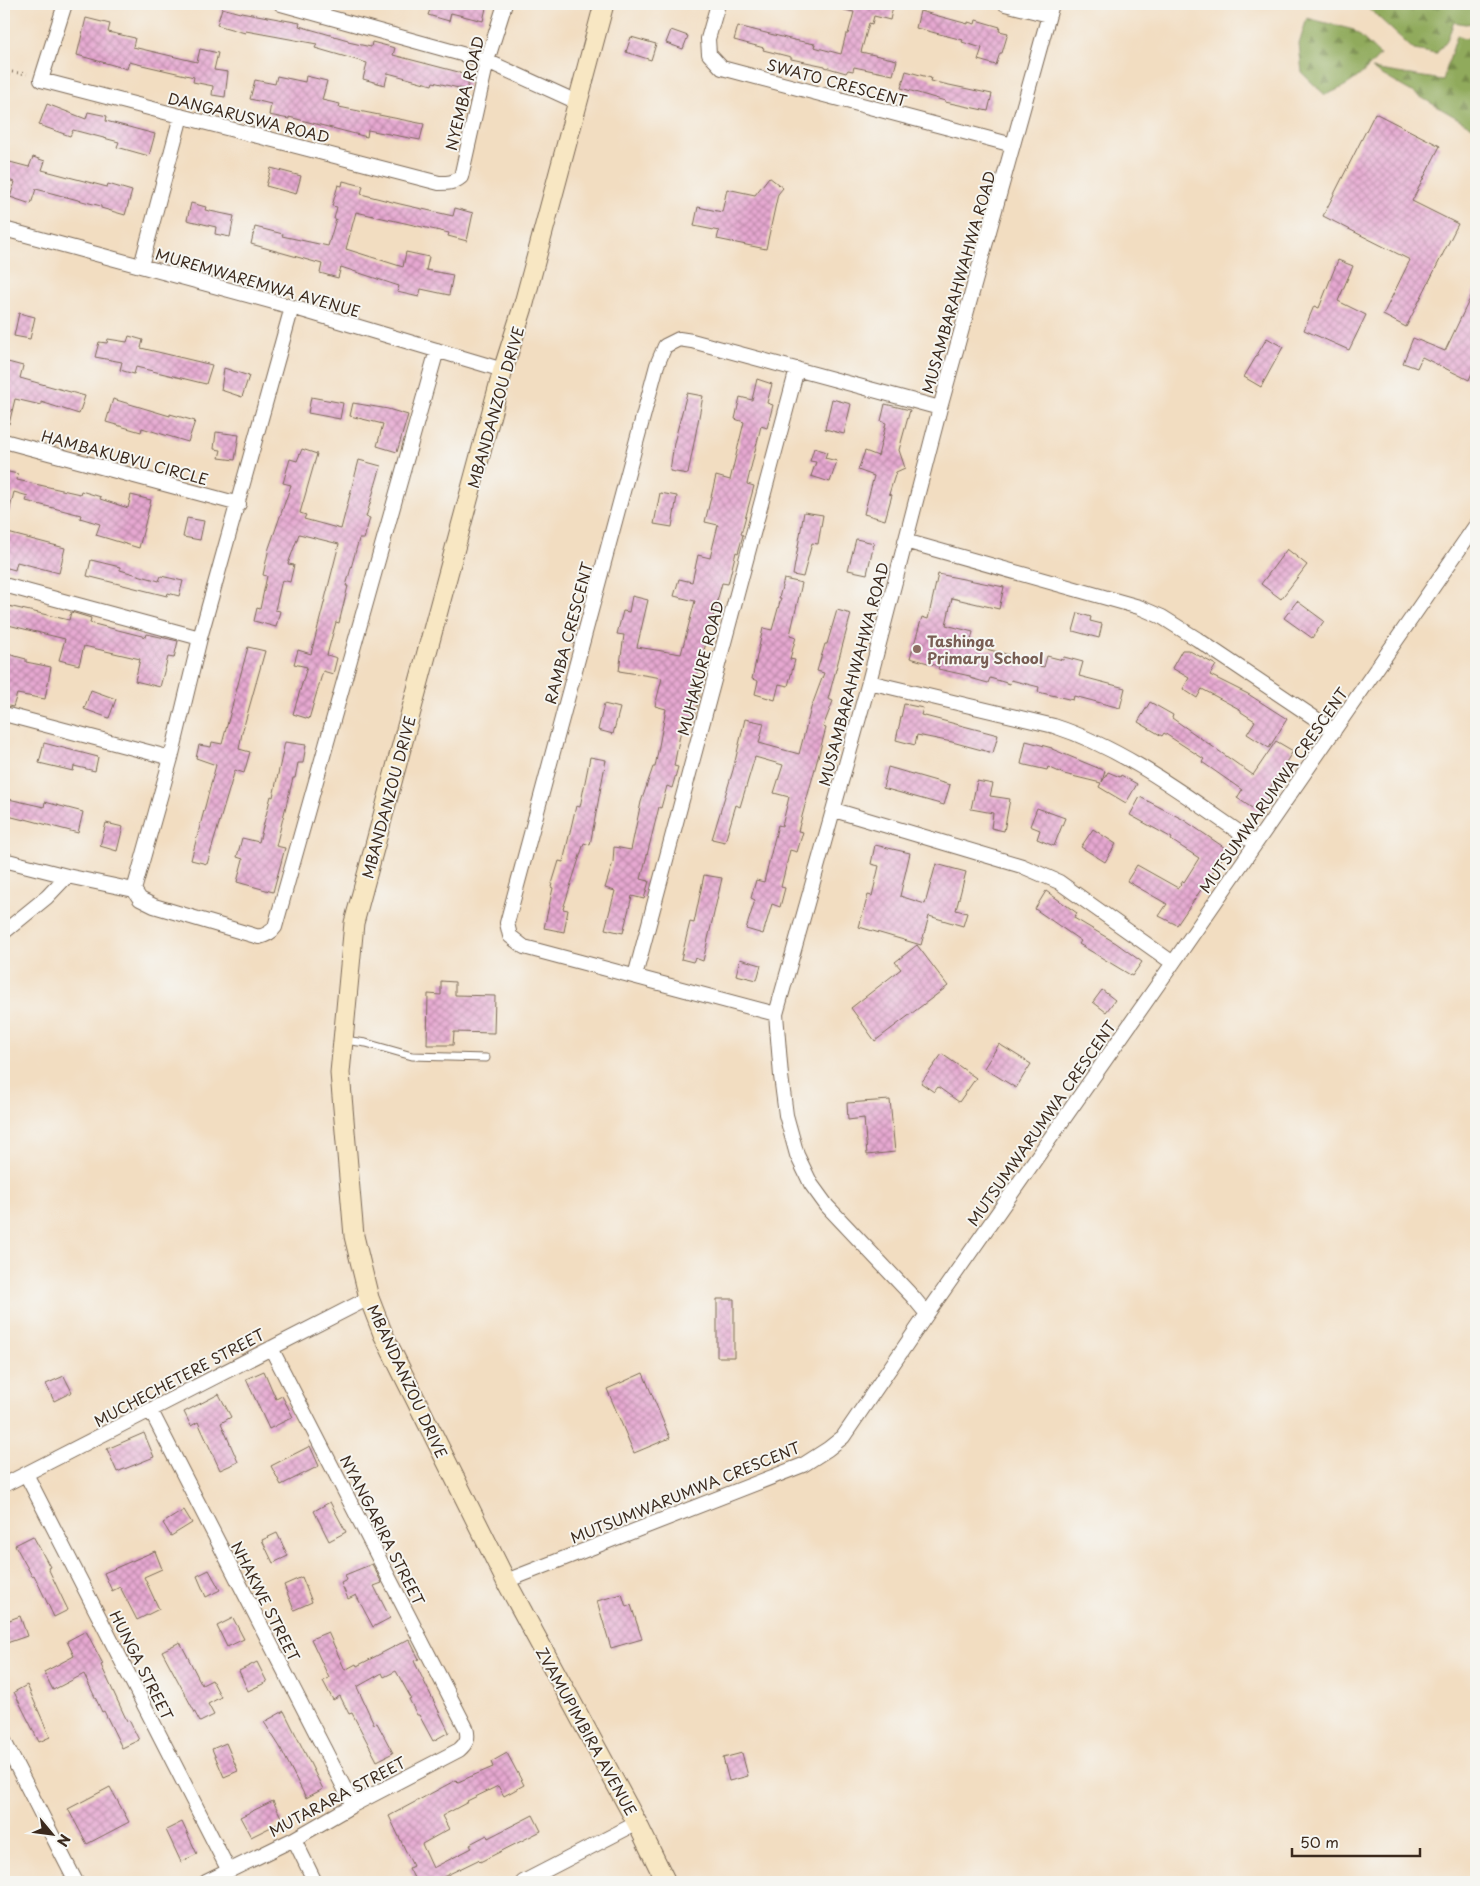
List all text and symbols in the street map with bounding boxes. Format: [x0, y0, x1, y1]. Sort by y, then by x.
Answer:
street label: NYEMBA ROAD [439, 33, 489, 153]
street label: SWATO CRESCENT [765, 52, 910, 112]
street label: DANGARUSWA ROAD [166, 86, 332, 148]
street label: MUSAMBARAHWAHWA ROAD [915, 168, 1001, 396]
street label: MUREMWAREMWA AVENUE [153, 242, 363, 322]
street label: MBANDANZOU DRIVE [461, 323, 529, 491]
street label: HAMBAKUBVU CIRCLE [39, 424, 211, 490]
street label: RAMBA CRESCENT [538, 559, 598, 706]
street label: MUSAMBARAHWAHWA ROAD [812, 560, 894, 788]
street label: MUHAKURE ROAD [671, 598, 729, 738]
place label: Tashinga Primary School [927, 629, 1043, 669]
marker: Tashinga Primary School [911, 643, 923, 655]
street label: MUTSUMWARUMWA CRESCENT [1193, 682, 1353, 897]
street label: MBANDANZOU DRIVE [355, 713, 421, 881]
street label: MUTSUMWARUMWA CRESCENT [961, 1015, 1121, 1230]
street label: MBANDANZOU DRIVE [362, 1300, 454, 1462]
street label: MUCHECHETERE STREET [90, 1322, 269, 1432]
street label: MUTSUMWARUMWA CRESCENT [567, 1435, 804, 1549]
street label: NYANGARIRA STREET [335, 1451, 431, 1610]
street label: NHAKWE STREET [226, 1537, 307, 1666]
street label: HUNGA STREET [104, 1606, 180, 1724]
street label: ZVAMUPIMBIRA AVENUE [531, 1643, 643, 1819]
street label: MUTARARA STREET [264, 1750, 410, 1842]
north arrow [28, 1808, 78, 1858]
scale bar [1292, 1826, 1420, 1858]
text: 50 m [1300, 1830, 1339, 1853]
text: N [52, 1831, 76, 1850]

